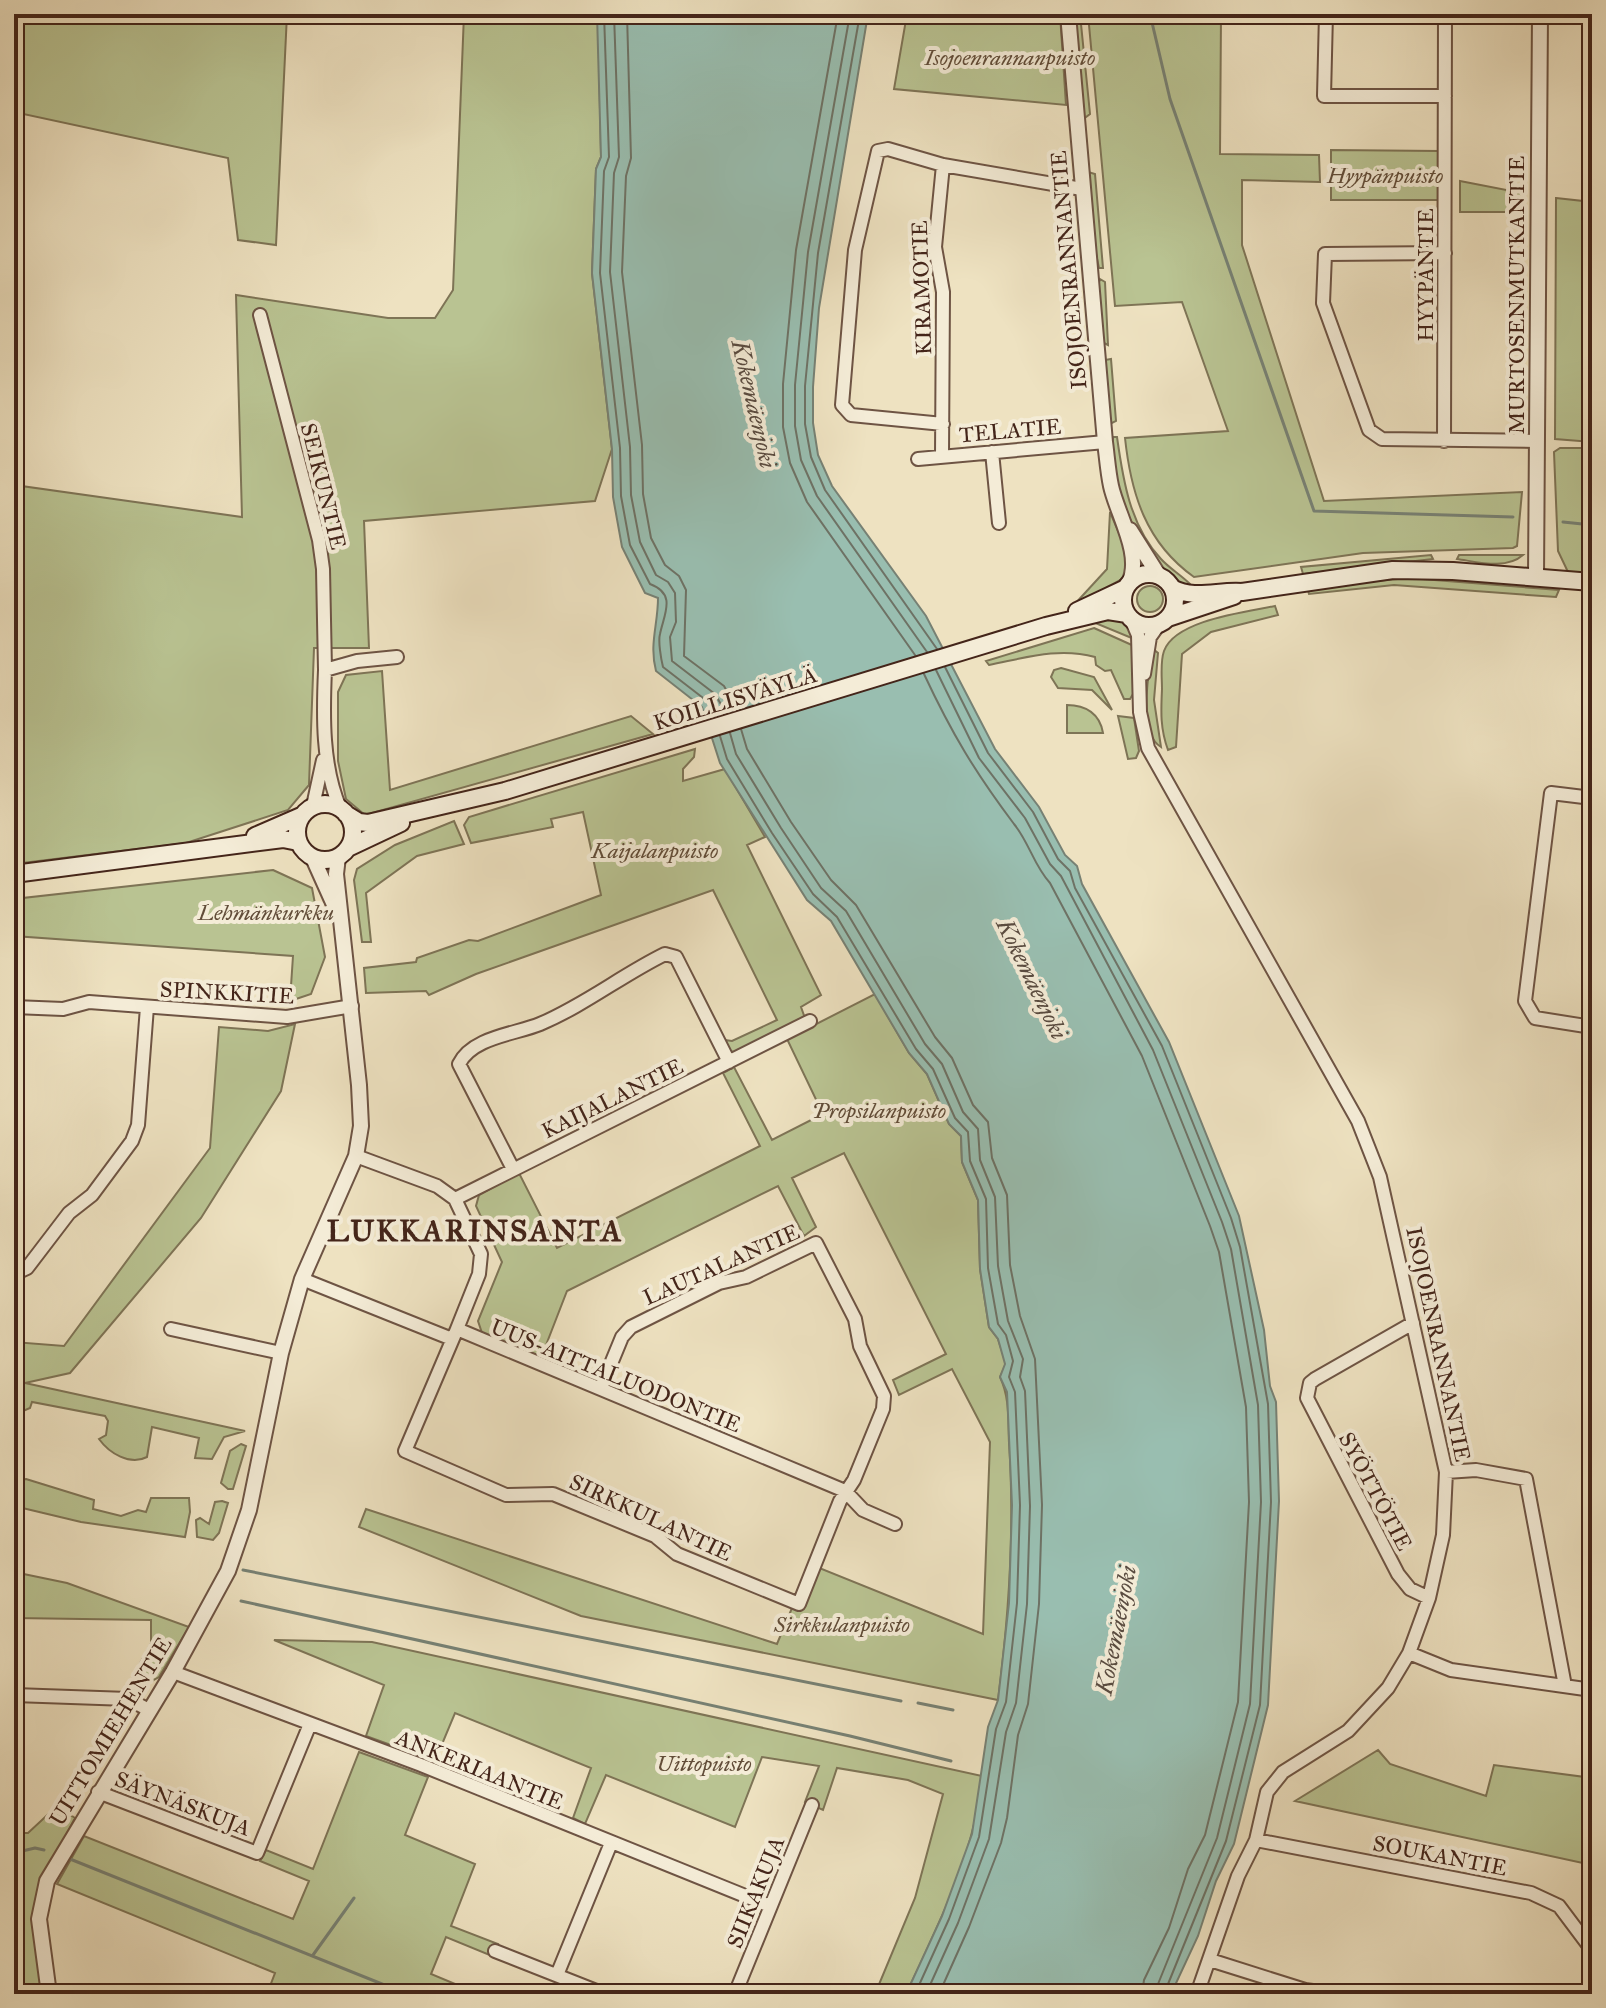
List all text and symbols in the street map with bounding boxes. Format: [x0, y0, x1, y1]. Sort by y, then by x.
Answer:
park label: Isojoenrannanpuisto [924, 44, 1095, 71]
street label: ISOJOENRANNANTIE [1045, 149, 1092, 390]
street label: MURTOSENMUTKANTIE [1503, 156, 1530, 434]
park label: Hyypänpuisto [1326, 162, 1443, 189]
street label: HYYPÄNTIE [1412, 208, 1439, 342]
street label: KIRAMOTIE [906, 220, 937, 356]
water label: Kokemäenjoki [724, 336, 783, 471]
street label: TELATIE [958, 413, 1062, 448]
street label: SEIKUNTIE [295, 420, 352, 552]
street label: KOILLISVÄYLÄ [650, 661, 820, 736]
park label: Kaijalanpuisto [591, 837, 718, 864]
park label: Lehmänkurkku [197, 899, 334, 926]
water label: Kokemäenjoki [989, 913, 1074, 1044]
street label: SPINKKITIE [159, 976, 295, 1010]
street label: KAIJALANTIE [537, 1052, 688, 1144]
park label: Propsilanpuisto [812, 1097, 946, 1124]
district label: LUKKARINSANTA [327, 1213, 623, 1249]
street label: LAUTALANTIE [639, 1218, 804, 1311]
street label: ISOJOENRANNANTIE [1400, 1224, 1477, 1464]
street label: UUS-AITTALUODONTIE [487, 1313, 745, 1438]
street label: SYÖTTÖTIE [1333, 1427, 1418, 1555]
street label: SIRKKULANTIE [565, 1468, 737, 1567]
water label: Kokemäenjoki [1089, 1563, 1143, 1698]
park label: Sirkkulanpuisto [773, 1611, 910, 1638]
street label: UITTOMIEHENTIE [43, 1632, 178, 1831]
street label: ANKERIAANTIE [391, 1723, 568, 1815]
park label: Uittopuisto [656, 1750, 752, 1777]
street label: SÄYNÄSKUJA [111, 1765, 255, 1842]
street label: SOUKANTIE [1371, 1829, 1509, 1882]
street label: SIIKAKUJA [721, 1832, 790, 1952]

